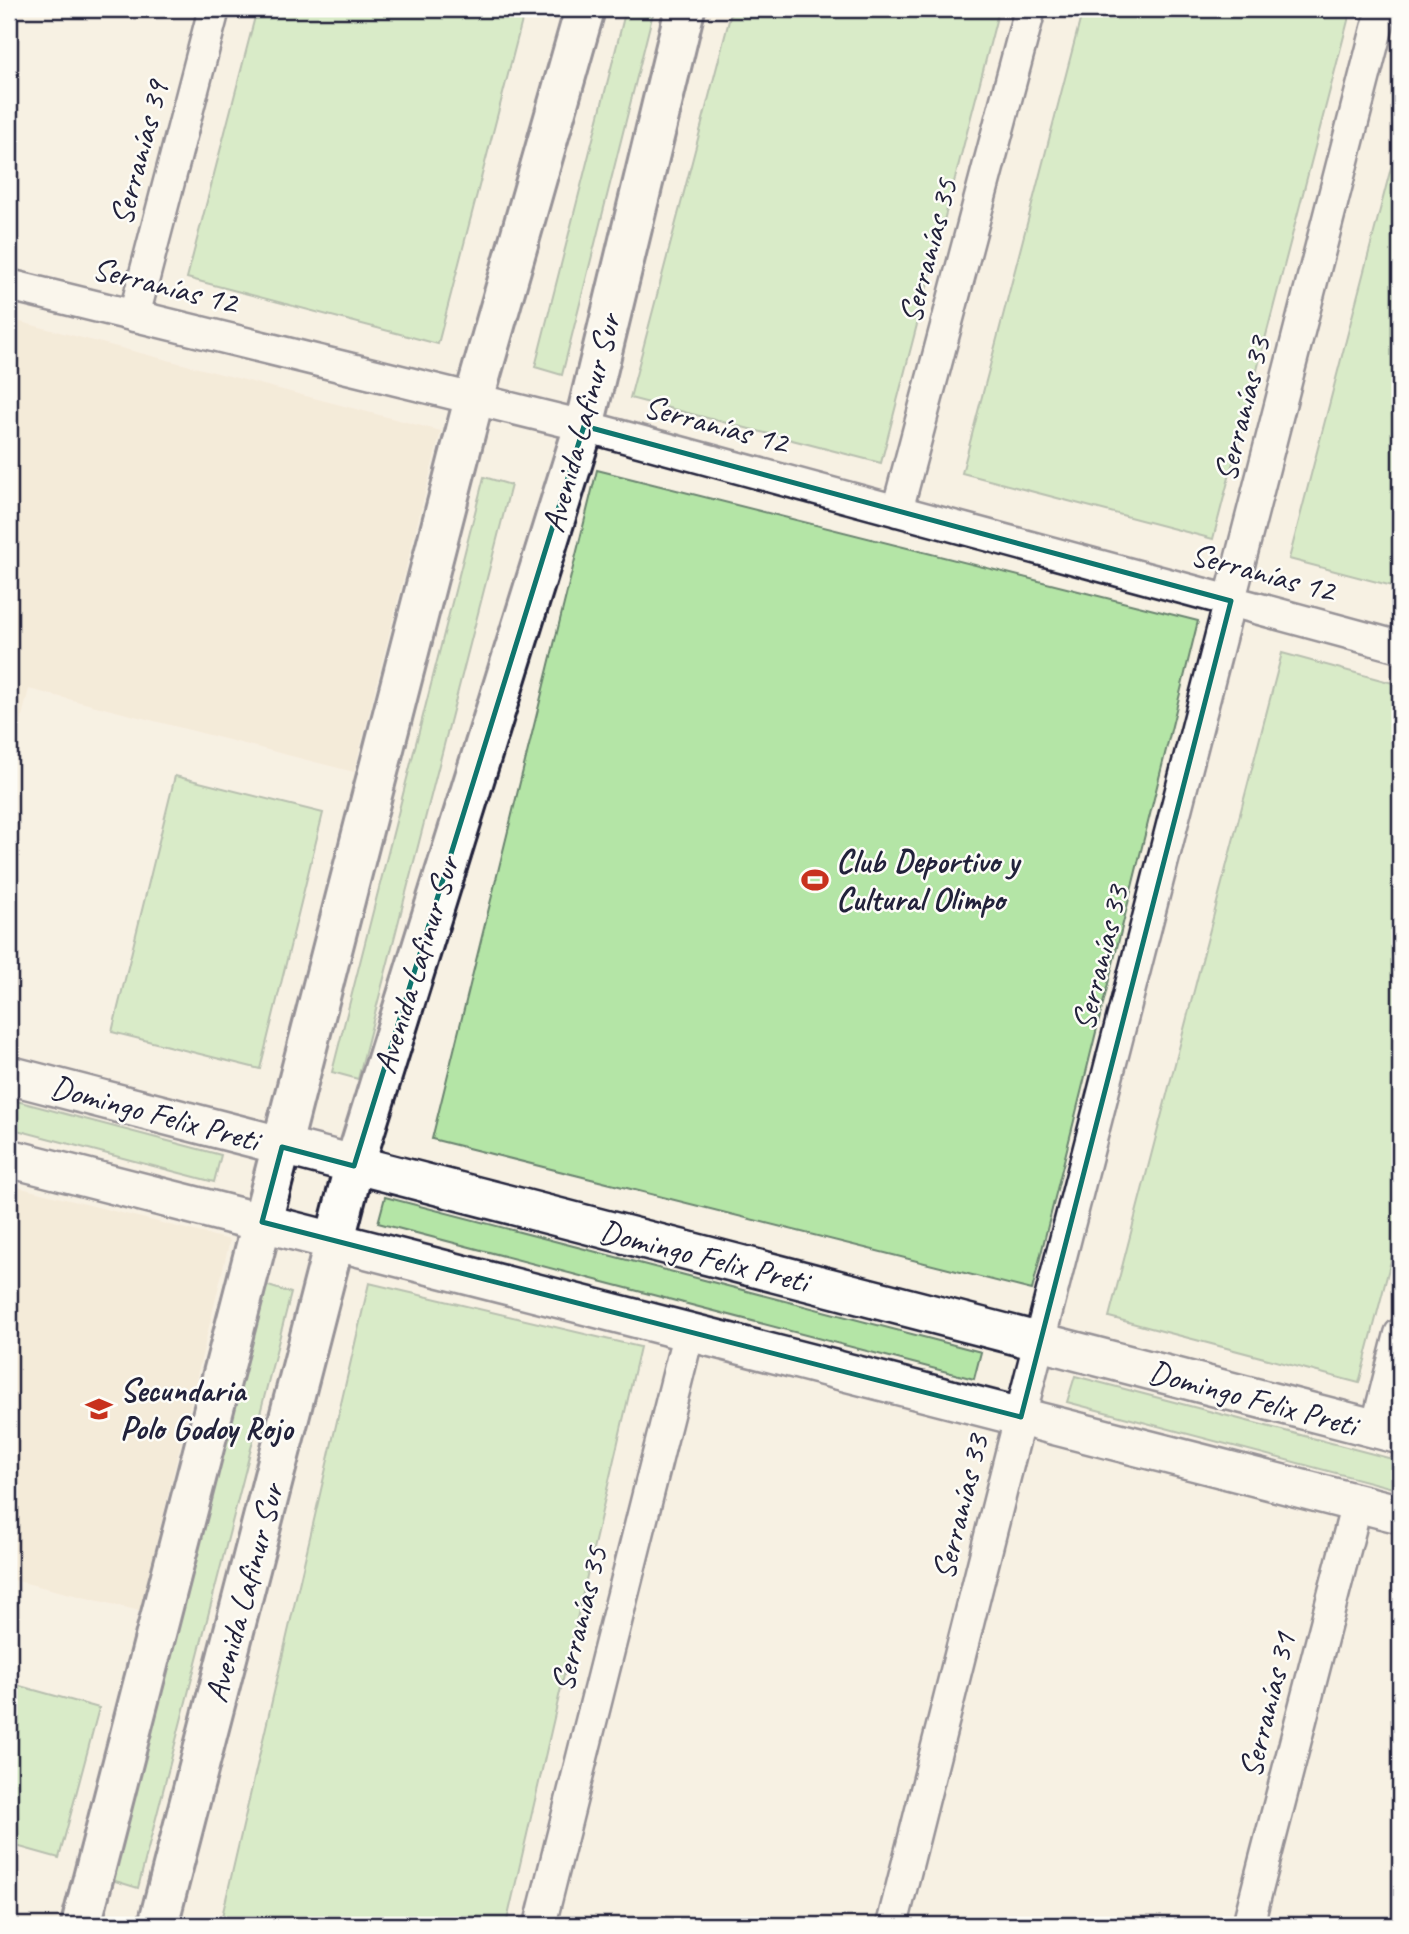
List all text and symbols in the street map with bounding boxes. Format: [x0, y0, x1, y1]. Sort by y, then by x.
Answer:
street label: Serranías 39 [100, 73, 179, 230]
street label: Serranías 35 [889, 172, 968, 328]
street label: Serranías 12 [88, 247, 245, 324]
street label: Avenida Lafinur Sur [532, 306, 631, 537]
street label: Serranías 33 [1204, 330, 1281, 486]
street label: Serranías 12 [639, 385, 796, 464]
street label: Serranías 12 [1186, 533, 1343, 612]
place label: Club Deportivo y Cultural Olimpo [836, 840, 1022, 920]
street label: Avenida Lafinur Sur [363, 849, 470, 1078]
sports icon: Club Deportivo y Cultural Olimpo [800, 865, 830, 895]
street label: Serranías 33 [1062, 879, 1139, 1035]
street label: Domingo Felix Preti [46, 1065, 267, 1162]
street label: Domingo Felix Preti [595, 1210, 816, 1303]
street label: Domingo Felix Preti [1144, 1350, 1365, 1447]
place label: Secundaria Polo Godoy Rojo [120, 1369, 294, 1449]
school or university icon: Secundaria Polo Godoy Rojo [84, 1394, 114, 1424]
street label: Serranías 33 [922, 1428, 999, 1584]
street label: Avenida Lafinur Sur [195, 1476, 294, 1707]
street label: Serranías 35 [541, 1540, 618, 1696]
street label: Serranías 31 [1229, 1626, 1306, 1782]

